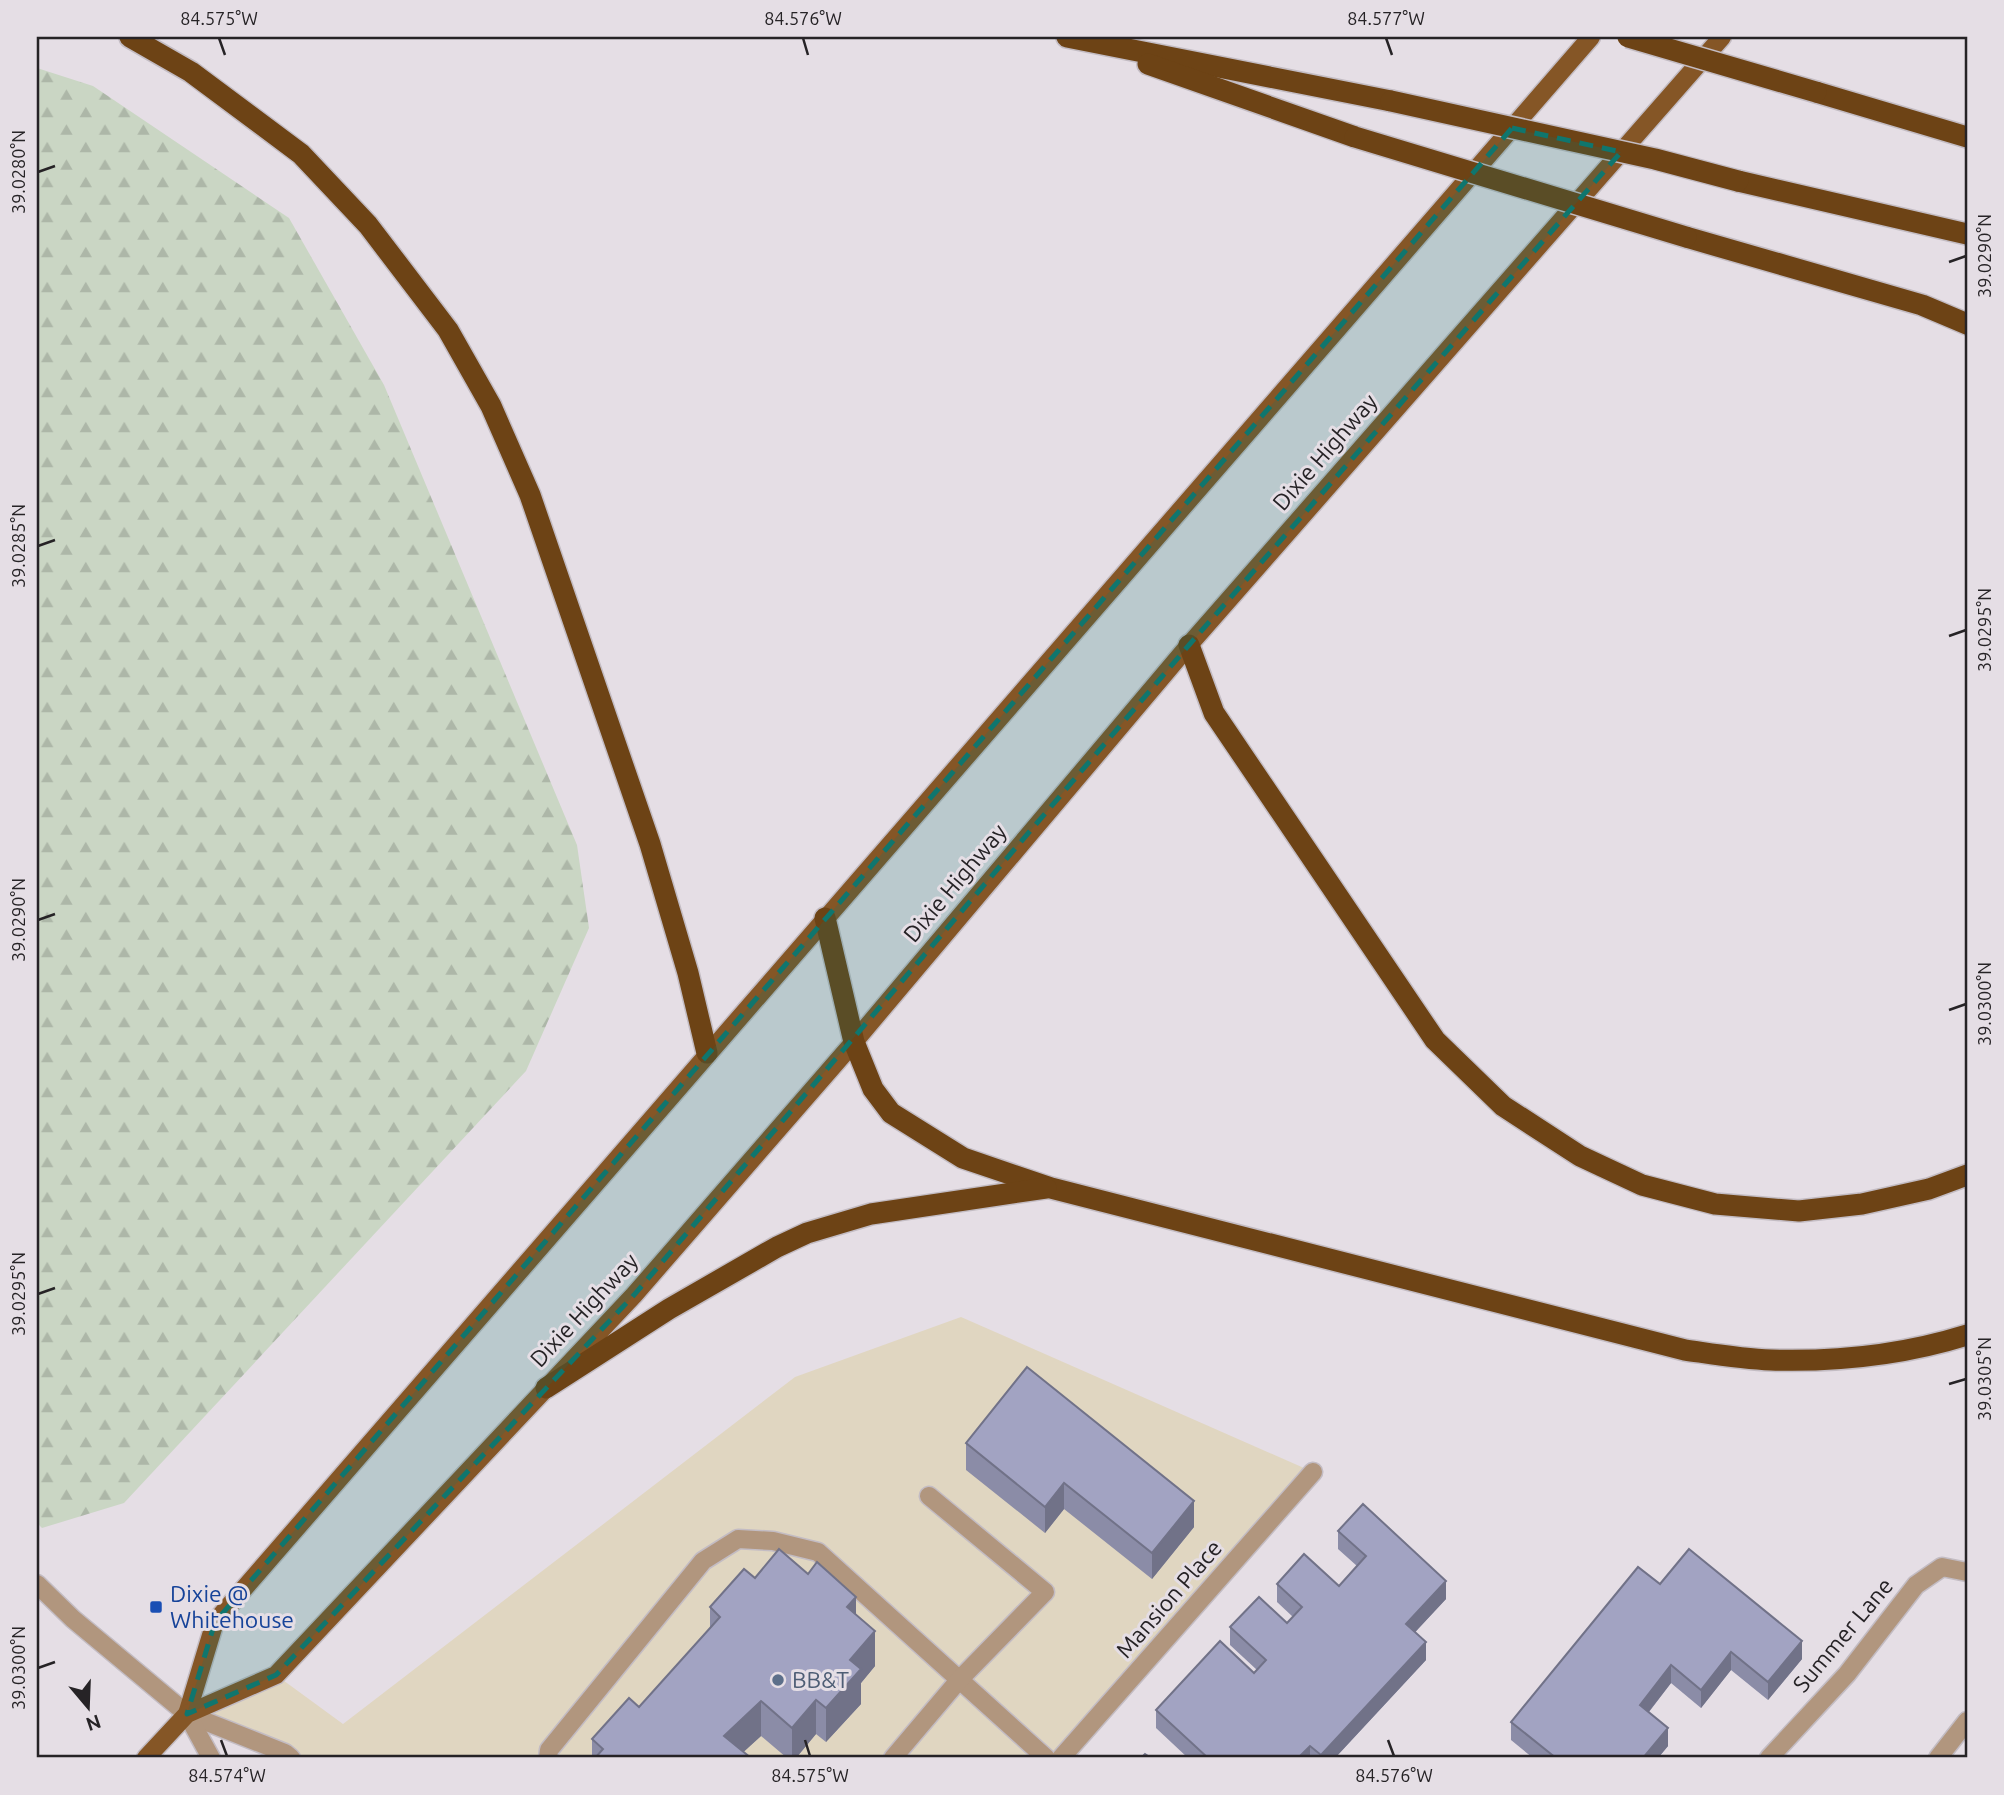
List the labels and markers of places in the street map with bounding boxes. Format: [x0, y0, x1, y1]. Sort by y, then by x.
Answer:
place label: Dixie @ Whitehouse [170, 1581, 294, 1632]
marker: Dixie @ Whitehouse [148, 1599, 164, 1615]
place label: BB&T [792, 1667, 849, 1692]
marker: BB&T [770, 1672, 786, 1688]

